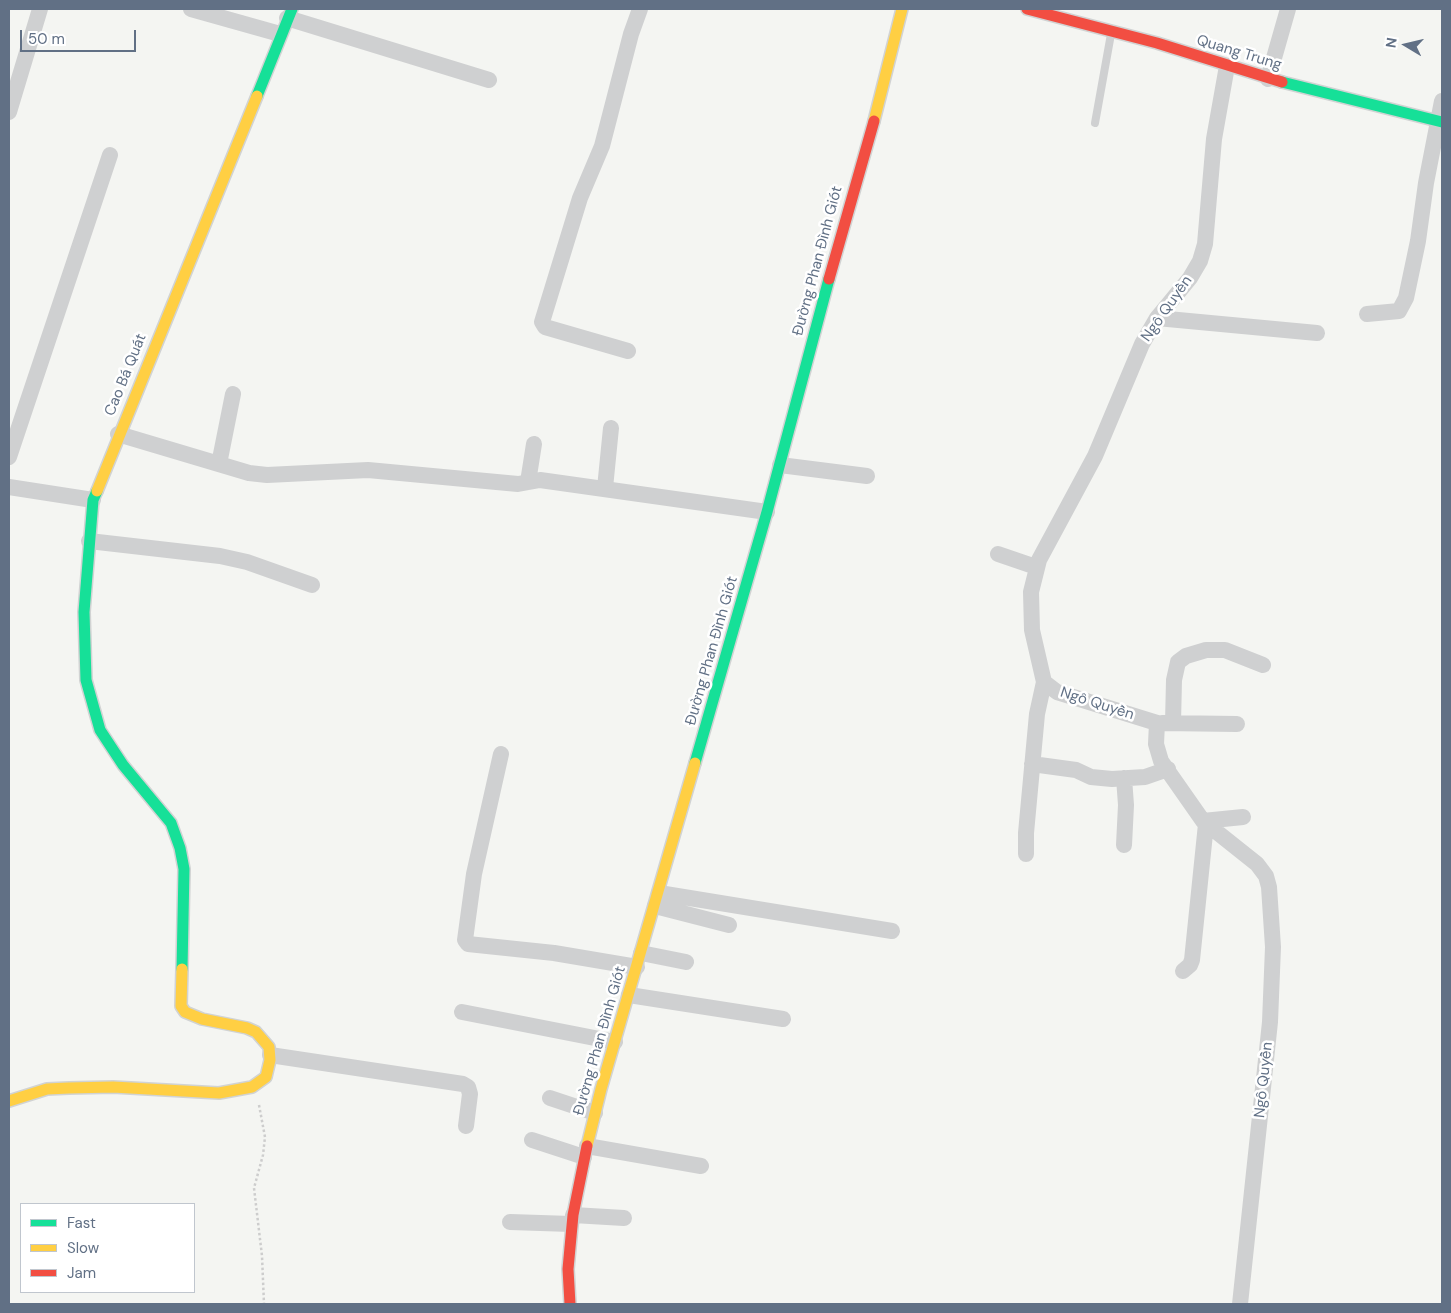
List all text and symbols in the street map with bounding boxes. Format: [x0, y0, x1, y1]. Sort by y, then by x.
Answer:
scale bar [22, 20, 139, 52]
north arrow [1381, 20, 1431, 70]
text: 50 m [28, 29, 65, 49]
street label: Quang Trung [1194, 32, 1284, 74]
text: N [1381, 36, 1401, 49]
street label: Đường Phan Đình Giót [789, 184, 847, 338]
street label: Ngô Quyền [1138, 273, 1196, 345]
street label: Cao Bá Quát [101, 331, 151, 419]
street label: Đường Phan Đình Giót [682, 574, 742, 728]
street label: Ngô Quyền [1058, 684, 1136, 724]
street label: Đường Phan Đình Giót [570, 964, 630, 1118]
street label: Ngô Quyền [1251, 1041, 1277, 1119]
legend [20, 1203, 195, 1293]
text: Fast [67, 1213, 96, 1233]
text: Slow [67, 1238, 99, 1258]
text: Jam [67, 1263, 96, 1283]

